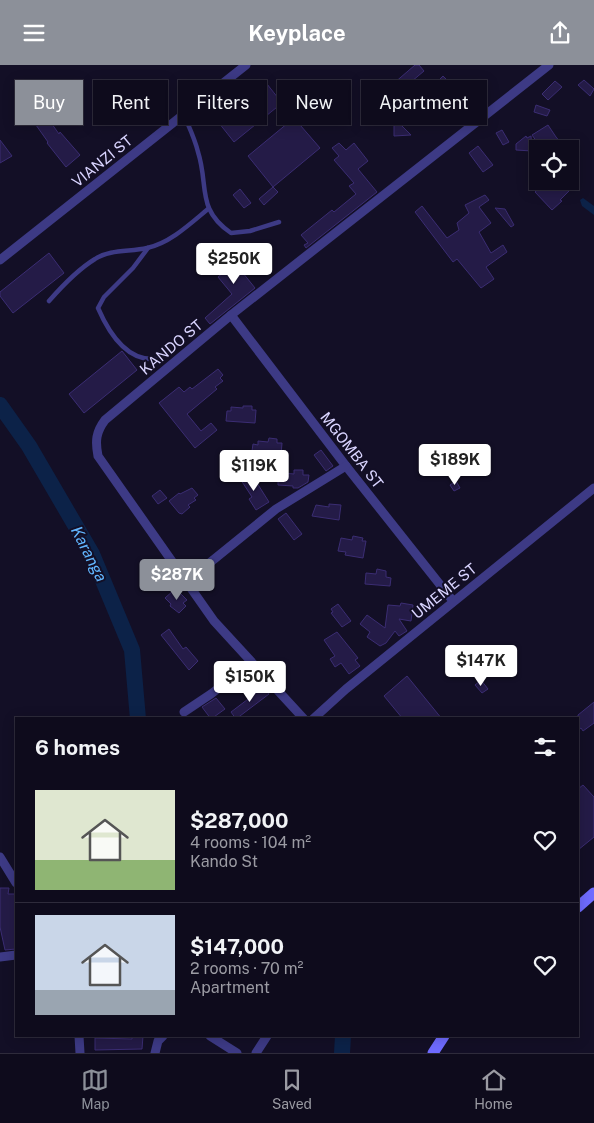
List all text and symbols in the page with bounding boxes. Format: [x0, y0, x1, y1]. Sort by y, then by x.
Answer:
icon: menu [20, 19, 48, 47]
icon: share [546, 19, 574, 47]
text: Keyplace [248, 20, 346, 46]
chip: Buy [15, 80, 83, 125]
chip: Rent [93, 80, 168, 125]
chip: Filters [178, 80, 267, 125]
chip: New [277, 80, 351, 125]
chip: Apartment [361, 80, 487, 125]
street label: VIANZI ST [68, 132, 136, 190]
map controls [529, 140, 579, 190]
button: locate [529, 140, 579, 190]
pin: $250K [199, 243, 269, 285]
text: $250K [207, 249, 261, 268]
street label: KANDO ST [136, 316, 206, 378]
street label: MGOMBA ST [317, 409, 387, 491]
pin: $189K [420, 443, 490, 486]
pin: $119K [219, 449, 289, 492]
text: $189K [430, 450, 480, 469]
text: $119K [231, 456, 277, 475]
water label: Karanga [67, 523, 111, 585]
pin: $287K [142, 559, 212, 601]
street label: UMEME ST [408, 560, 480, 622]
text: $287K [150, 565, 204, 584]
pin: $147K [446, 645, 516, 687]
text: $147K [456, 651, 506, 670]
pin: $150K [215, 661, 285, 703]
text: $150K [225, 667, 275, 686]
icon: filters [531, 733, 559, 761]
text: 6 homes [35, 735, 120, 760]
text: $287,000 [190, 808, 288, 833]
icon: home [75, 810, 135, 870]
icon: heart [531, 826, 559, 854]
text: 4 rooms · 104 m² [190, 833, 311, 852]
text: Kando St [190, 852, 258, 871]
text: $147,000 [190, 934, 284, 959]
icon: home [75, 935, 135, 995]
icon: heart [531, 951, 559, 979]
text: 2 rooms · 70 m² [190, 959, 303, 978]
text: Apartment [190, 978, 270, 997]
tab: Map [81, 1066, 110, 1112]
tab: Saved [272, 1066, 312, 1112]
tab: Home [474, 1066, 513, 1112]

